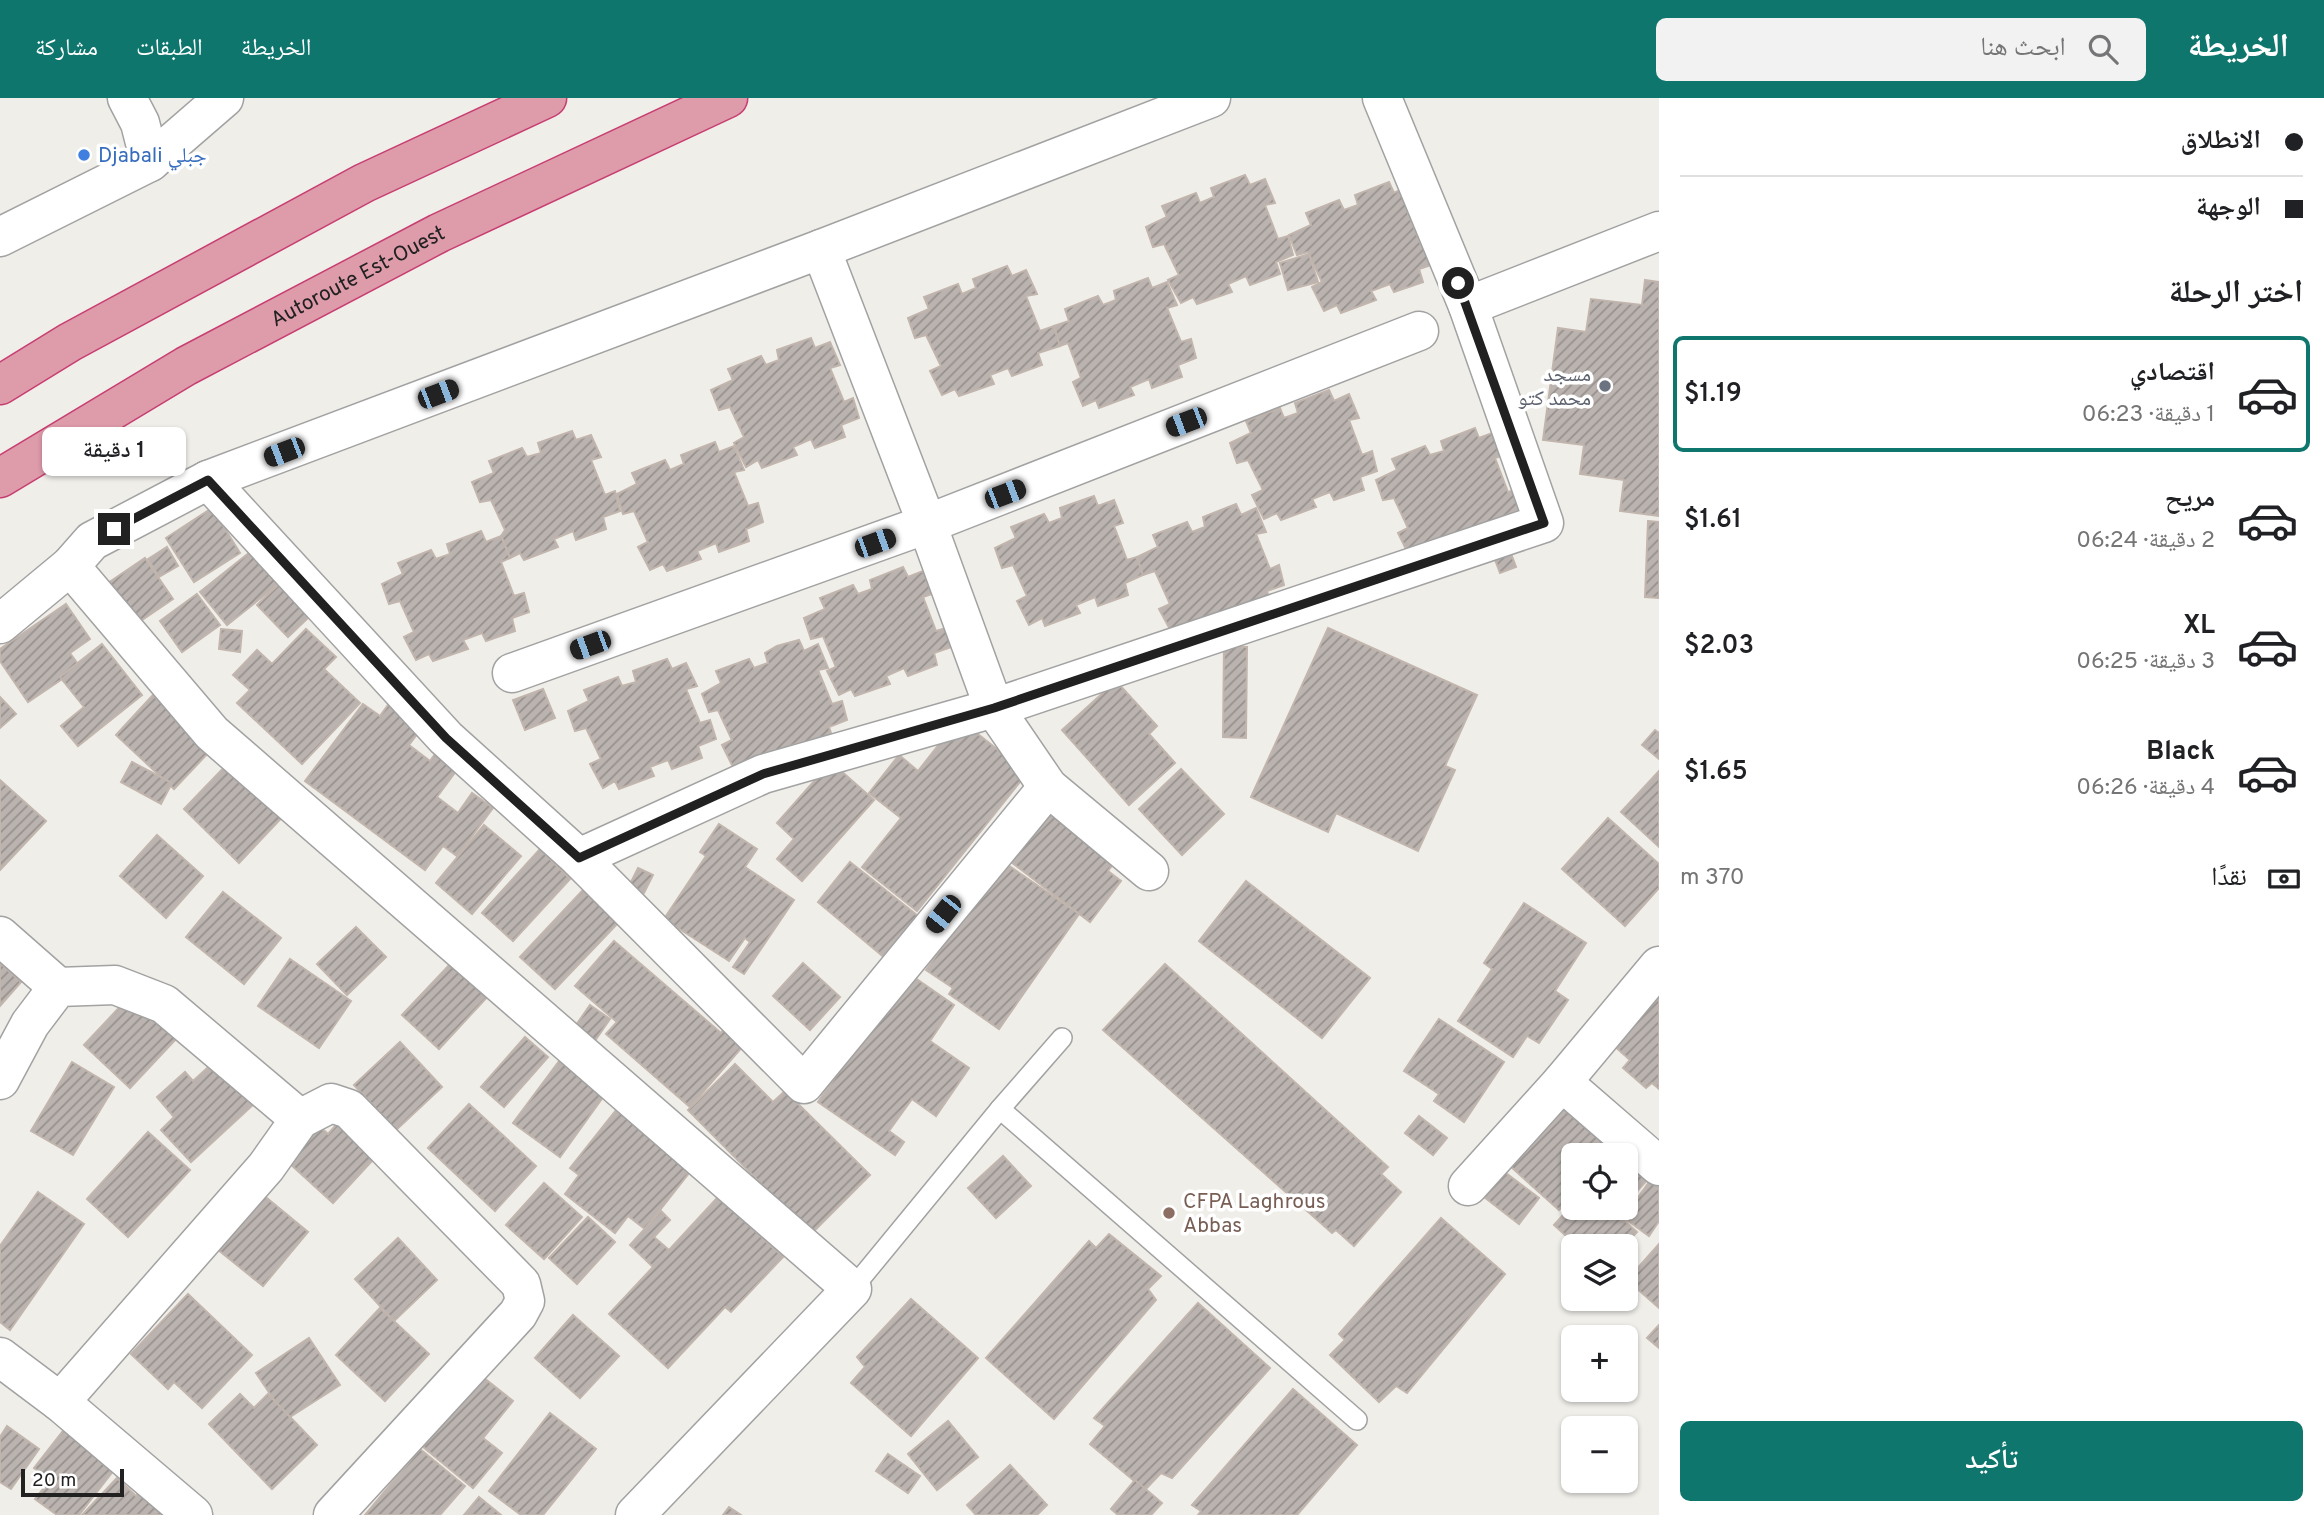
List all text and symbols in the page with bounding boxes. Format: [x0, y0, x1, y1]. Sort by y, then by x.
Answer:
search box [1656, 18, 2146, 81]
text: الخريطة [2188, 27, 2289, 69]
icon: search [2084, 30, 2122, 68]
text: ابحث هنا [1980, 32, 2066, 65]
text: مشاركة [35, 34, 98, 64]
text: الطبقات [136, 34, 203, 64]
text: الخريطة [241, 34, 311, 64]
text: الانطلاق [2181, 125, 2261, 158]
place label: Djabali جبلي [98, 143, 207, 171]
marker: Djabali جبلي [76, 147, 92, 163]
text: الوجهة [2196, 192, 2261, 225]
street label: Autoroute Est-Ouest [266, 220, 450, 334]
route start [1442, 267, 1474, 299]
text: اختر الرحلة [2169, 274, 2303, 314]
text: اقتصادي [2130, 357, 2215, 390]
place label: مسجد محمد كتو [1518, 362, 1591, 413]
icon: car [2236, 363, 2299, 426]
car [415, 377, 462, 411]
marker: مسجد محمد كتو [1597, 378, 1613, 394]
text: $1.19 [1684, 378, 1742, 411]
text: 1 دقيقة · 06:23 [2082, 401, 2215, 430]
car [1163, 405, 1210, 439]
callout: 1 دقيقة [42, 428, 186, 476]
car [261, 435, 308, 469]
text: 1 دقيقة [83, 437, 145, 466]
car [982, 477, 1029, 511]
text: مريح [2165, 483, 2215, 516]
icon: car [2236, 489, 2299, 552]
text: $1.61 [1684, 504, 1742, 537]
route end [98, 513, 130, 545]
car [852, 526, 899, 560]
text: 2 دقيقة · 06:24 [2076, 527, 2215, 556]
text: XL [2183, 610, 2215, 643]
icon: car [2236, 615, 2299, 678]
car [567, 628, 614, 662]
text: $2.03 [1684, 630, 1754, 663]
text: 3 دقيقة · 06:25 [2076, 648, 2215, 677]
text: Black [2146, 736, 2215, 769]
icon: car [2236, 741, 2299, 804]
text: $1.65 [1684, 756, 1748, 789]
text: 4 دقيقة · 06:26 [2076, 774, 2215, 803]
icon: cash [2265, 860, 2303, 898]
text: نقدًا [2211, 862, 2247, 895]
text: 370 m [1680, 864, 1745, 893]
car [922, 891, 965, 937]
map controls [1561, 1143, 1638, 1493]
button: locate [1561, 1143, 1638, 1220]
place label: CFPA Laghrous Abbas [1183, 1189, 1326, 1240]
marker: CFPA Laghrous Abbas [1161, 1205, 1177, 1221]
button: layers [1561, 1234, 1638, 1311]
button: + [1561, 1325, 1638, 1402]
button: − [1561, 1416, 1638, 1493]
button: تأكيد [1680, 1421, 2303, 1501]
scale bar [21, 1466, 124, 1498]
text: 20 m [32, 1469, 76, 1493]

